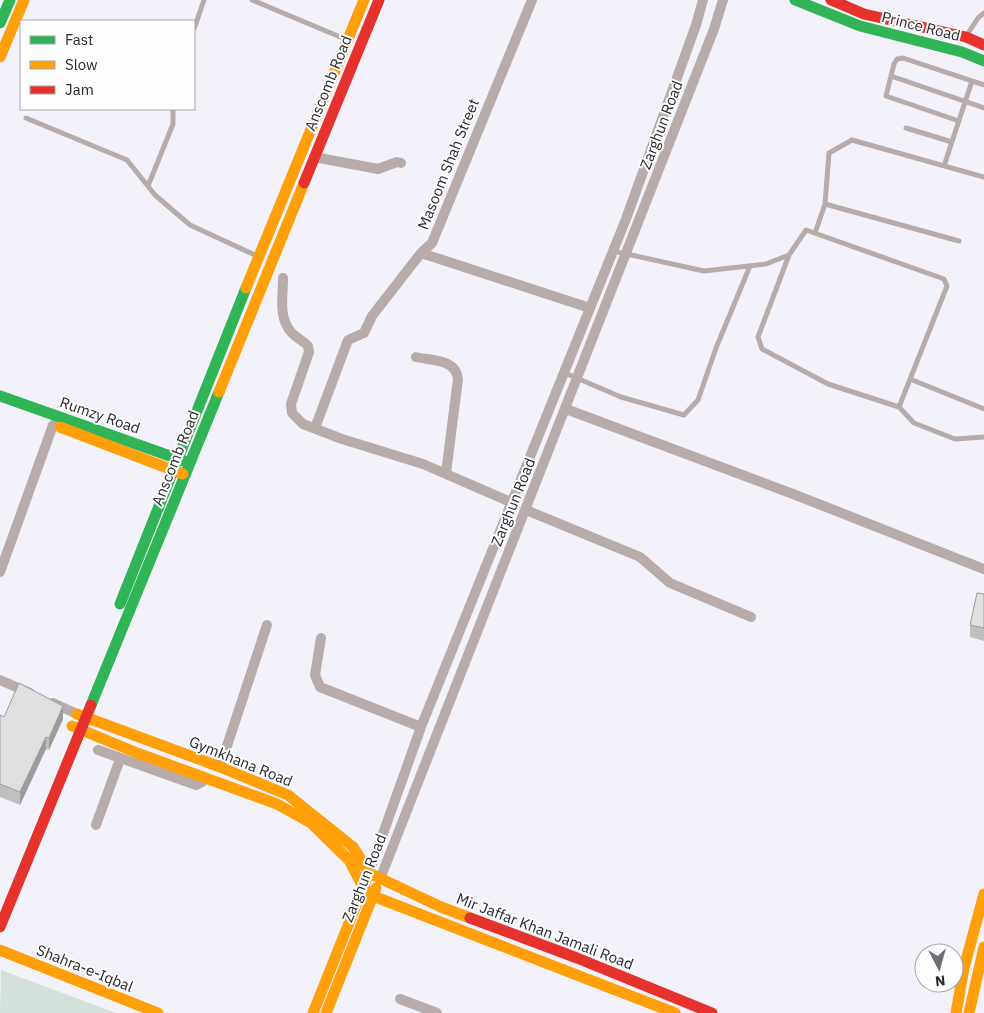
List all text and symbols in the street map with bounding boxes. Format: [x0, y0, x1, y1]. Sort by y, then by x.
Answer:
street label: Prince Road [880, 7, 962, 45]
legend [20, 20, 195, 110]
text: Fast [65, 30, 93, 49]
street label: Anscomb Road [300, 33, 356, 133]
text: Slow [65, 55, 98, 74]
street label: Zarghun Road [635, 78, 687, 172]
text: Jam [65, 80, 94, 99]
street label: Masoom Shah Street [413, 96, 483, 232]
street label: Rumzy Road [57, 392, 143, 438]
street label: Anscomb Road [147, 408, 203, 508]
street label: Zarghun Road [487, 455, 539, 549]
street label: Gymkhana Road [186, 732, 296, 790]
street label: Zarghun Road [338, 831, 390, 925]
street label: Mir Jaffar Khan Jamali Road [454, 888, 636, 974]
street label: Shahra-e-Iqbal [34, 940, 136, 996]
north arrow [914, 943, 964, 993]
text: N [934, 971, 946, 990]

